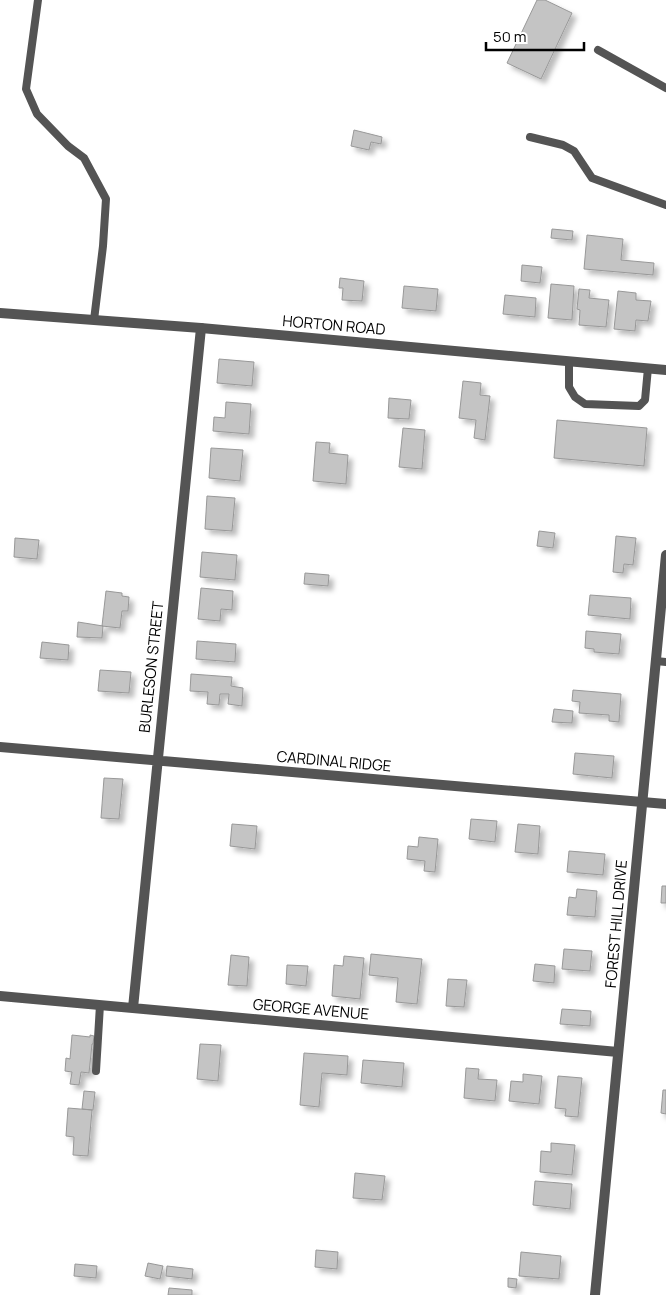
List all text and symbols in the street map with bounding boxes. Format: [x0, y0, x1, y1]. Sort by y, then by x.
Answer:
scale bar [486, 20, 584, 52]
text: 50 m [493, 26, 527, 47]
street label: HORTON ROAD [282, 310, 386, 340]
street label: BURLESON STREET [134, 600, 168, 734]
street label: CARDINAL RIDGE [276, 746, 392, 776]
street label: FOREST HILL DRIVE [600, 859, 632, 989]
street label: GEORGE AVENUE [252, 993, 370, 1025]

